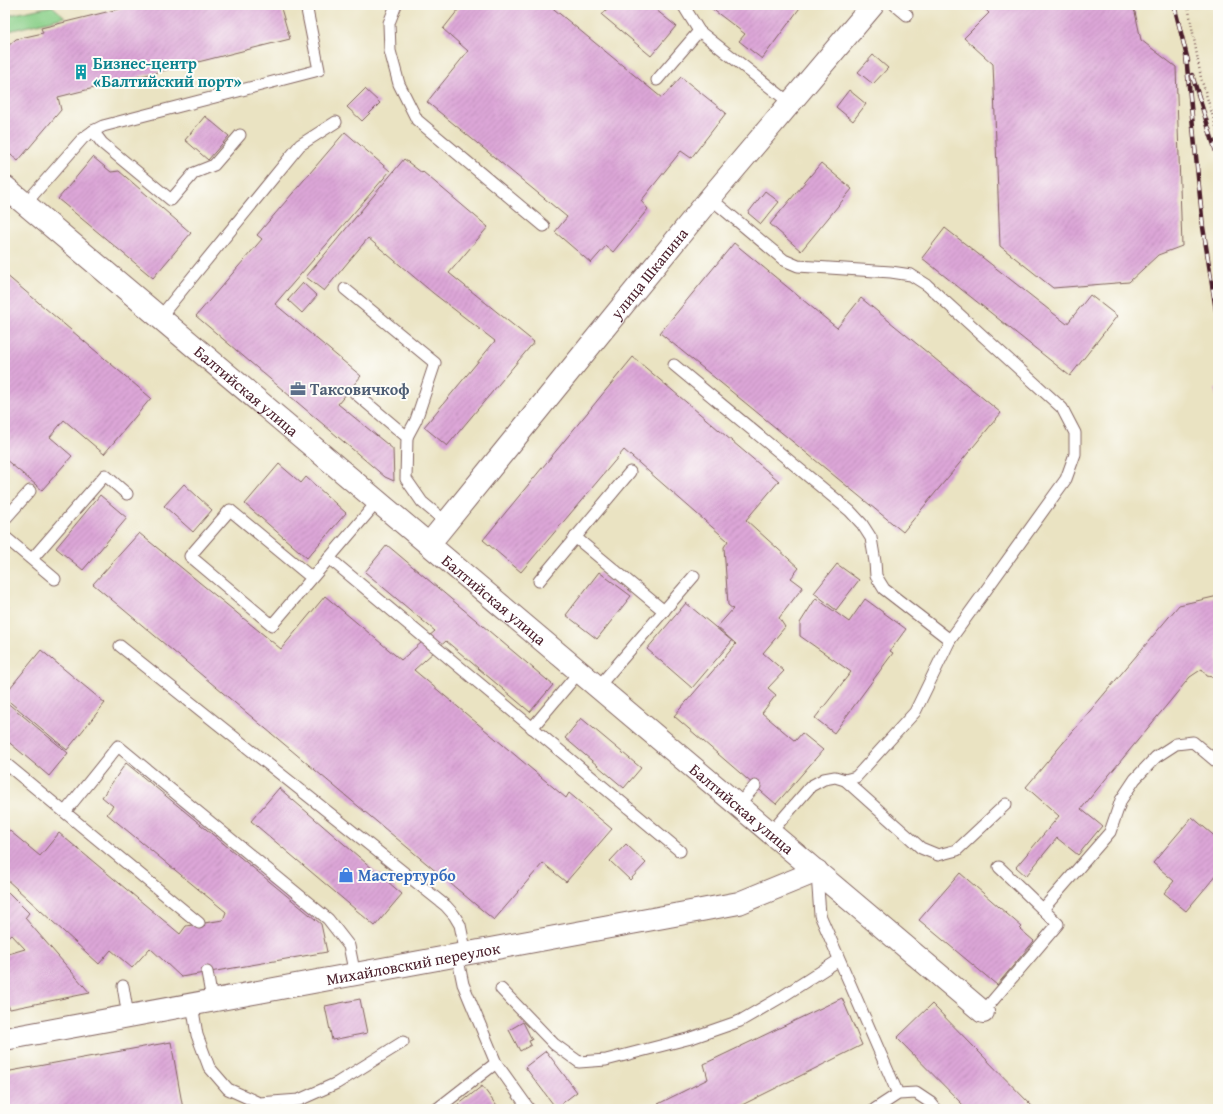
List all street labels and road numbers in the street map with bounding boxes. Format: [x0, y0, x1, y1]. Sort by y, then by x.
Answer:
street label: улица Шкапина [604, 222, 694, 325]
street label: Балтийская улица [189, 340, 304, 442]
street label: Балтийская улица [437, 549, 552, 651]
street label: Балтийская улица [684, 757, 800, 860]
street label: Михайловский переулок [324, 935, 503, 991]

